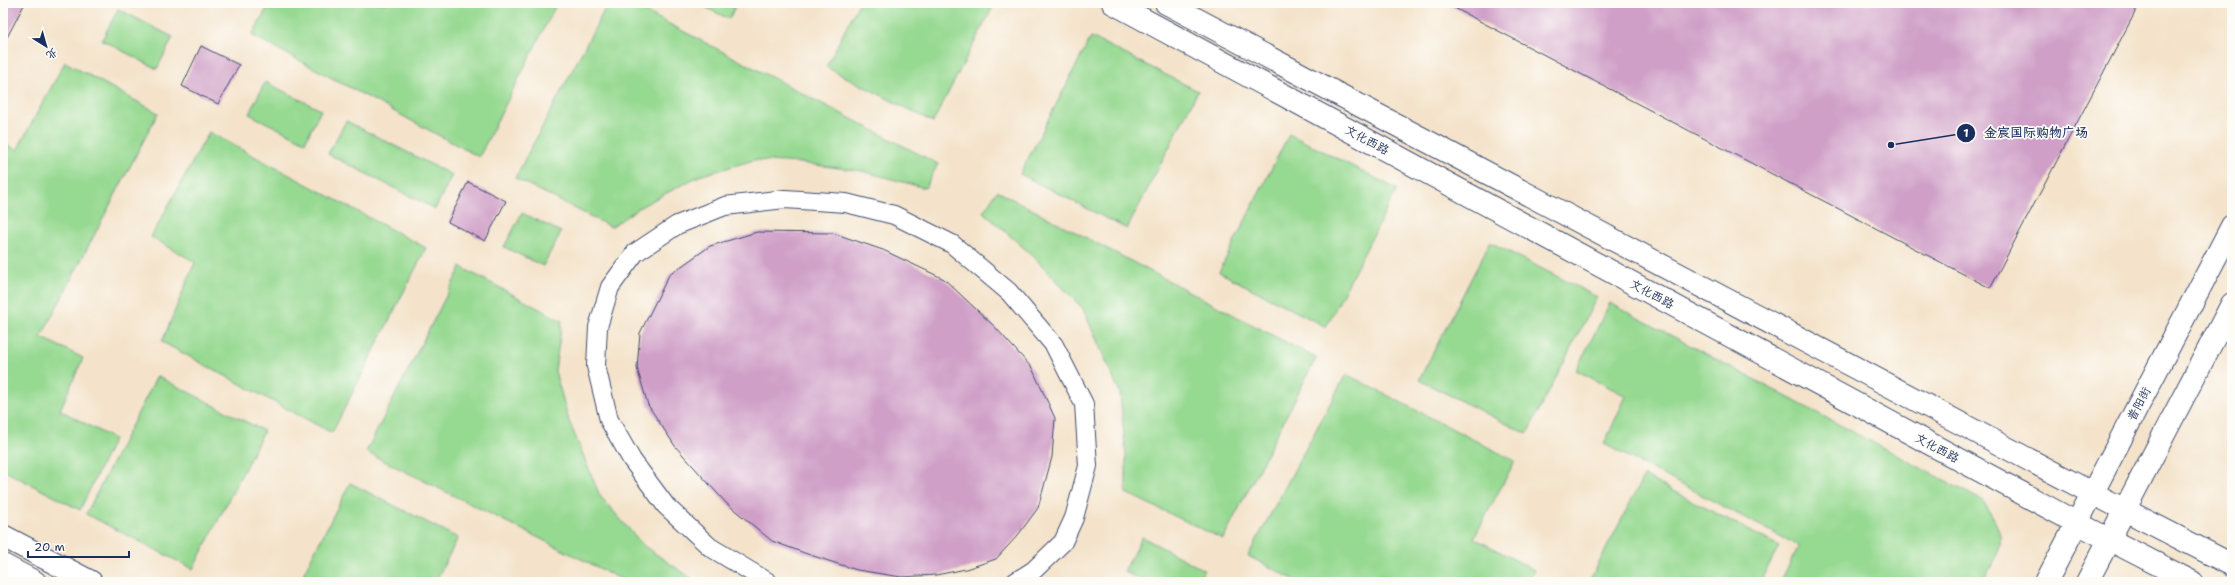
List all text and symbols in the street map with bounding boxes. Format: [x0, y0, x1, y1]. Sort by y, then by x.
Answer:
north arrow [26, 26, 66, 66]
text: 北 [43, 44, 61, 63]
callout: 金宸国际购物广场 [1956, 120, 2096, 145]
street label: 文化西路 [1342, 122, 1392, 158]
text: 金宸国际购物广场 [1984, 124, 2088, 141]
text: 1 [1963, 125, 1969, 141]
street label: 文化西路 [1627, 276, 1677, 312]
street label: 普阳街 [2123, 384, 2155, 424]
street label: 文化西路 [1912, 430, 1962, 466]
scale bar [28, 533, 129, 559]
text: 20 m [34, 539, 65, 555]

